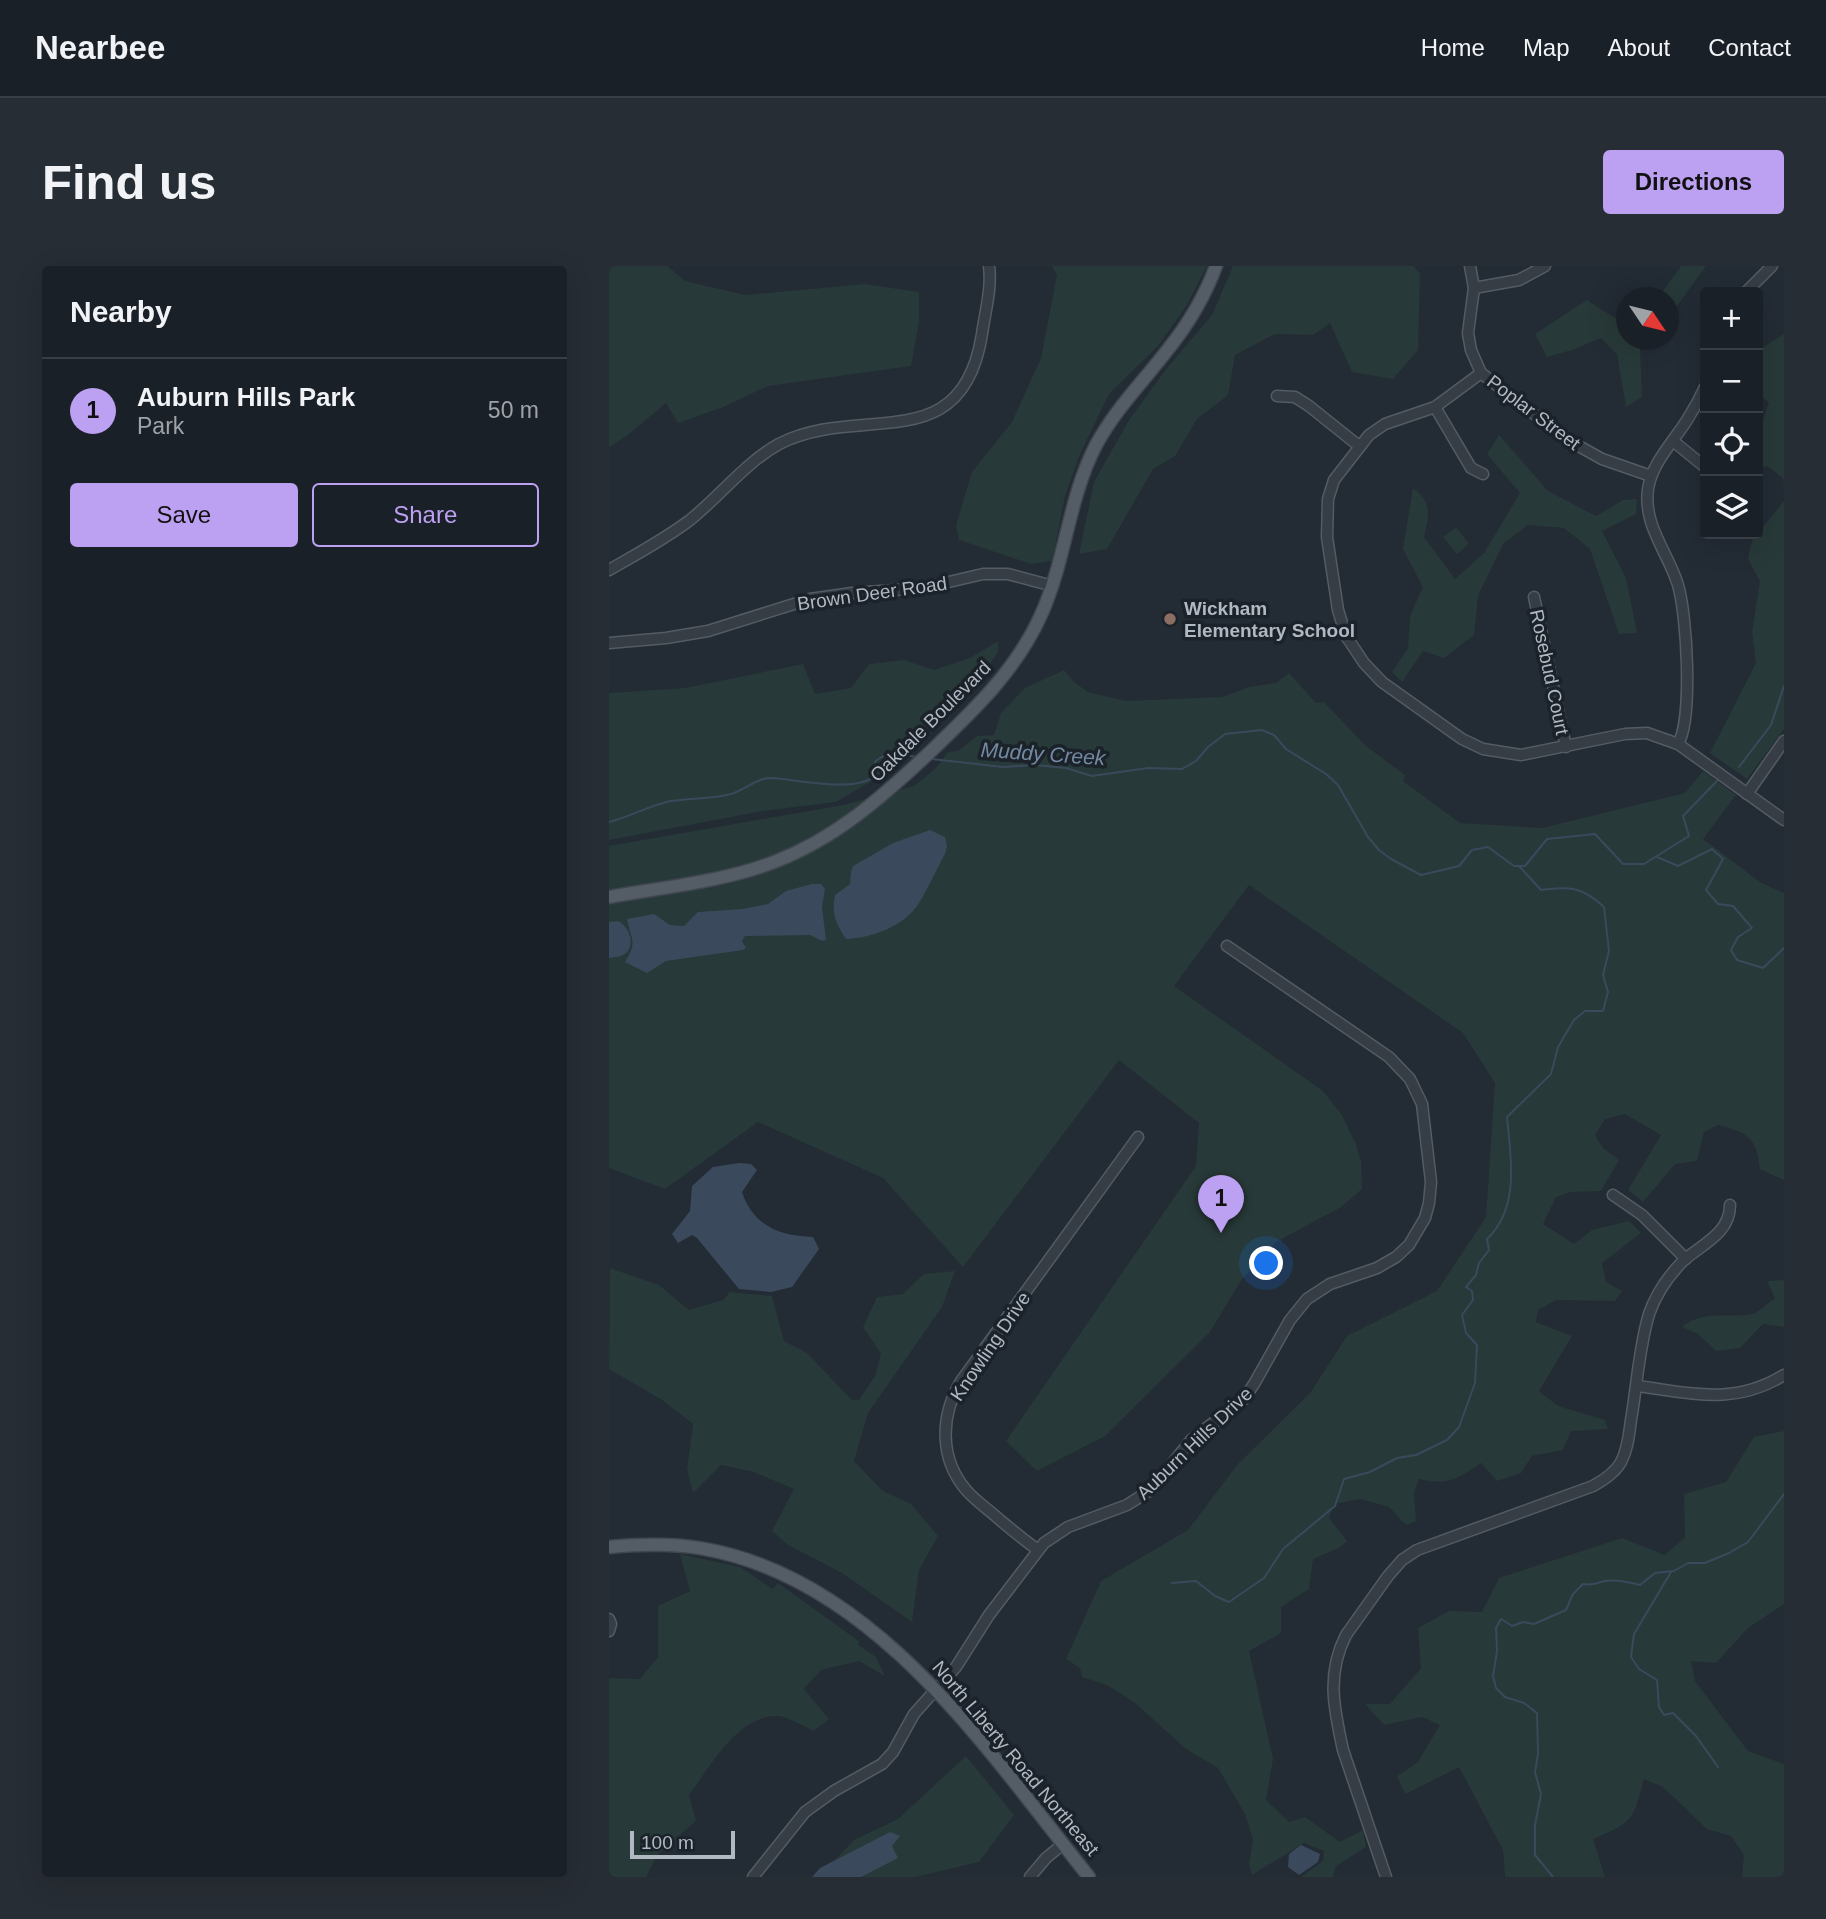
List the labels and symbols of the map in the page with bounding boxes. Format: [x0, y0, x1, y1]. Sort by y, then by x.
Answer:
north arrow [1616, 287, 1679, 350]
street label: Poplar Street [1483, 371, 1585, 455]
street label: Brown Deer Road [796, 573, 948, 614]
place label: Wickham Elementary School [1184, 598, 1355, 641]
street label: Rosebud Court [1526, 607, 1573, 737]
marker: Wickham Elementary School [1162, 611, 1178, 627]
street label: Oakdale Boulevard [866, 657, 995, 786]
water label: Muddy Creek [980, 738, 1108, 769]
pin: 1 [1198, 1175, 1244, 1233]
your location [1249, 1246, 1283, 1280]
street label: Knowling Drive [946, 1288, 1035, 1405]
street label: Auburn Hills Drive [1132, 1383, 1256, 1504]
street label: North Liberty Road Northeast [928, 1657, 1104, 1860]
scale bar [630, 1828, 735, 1860]

